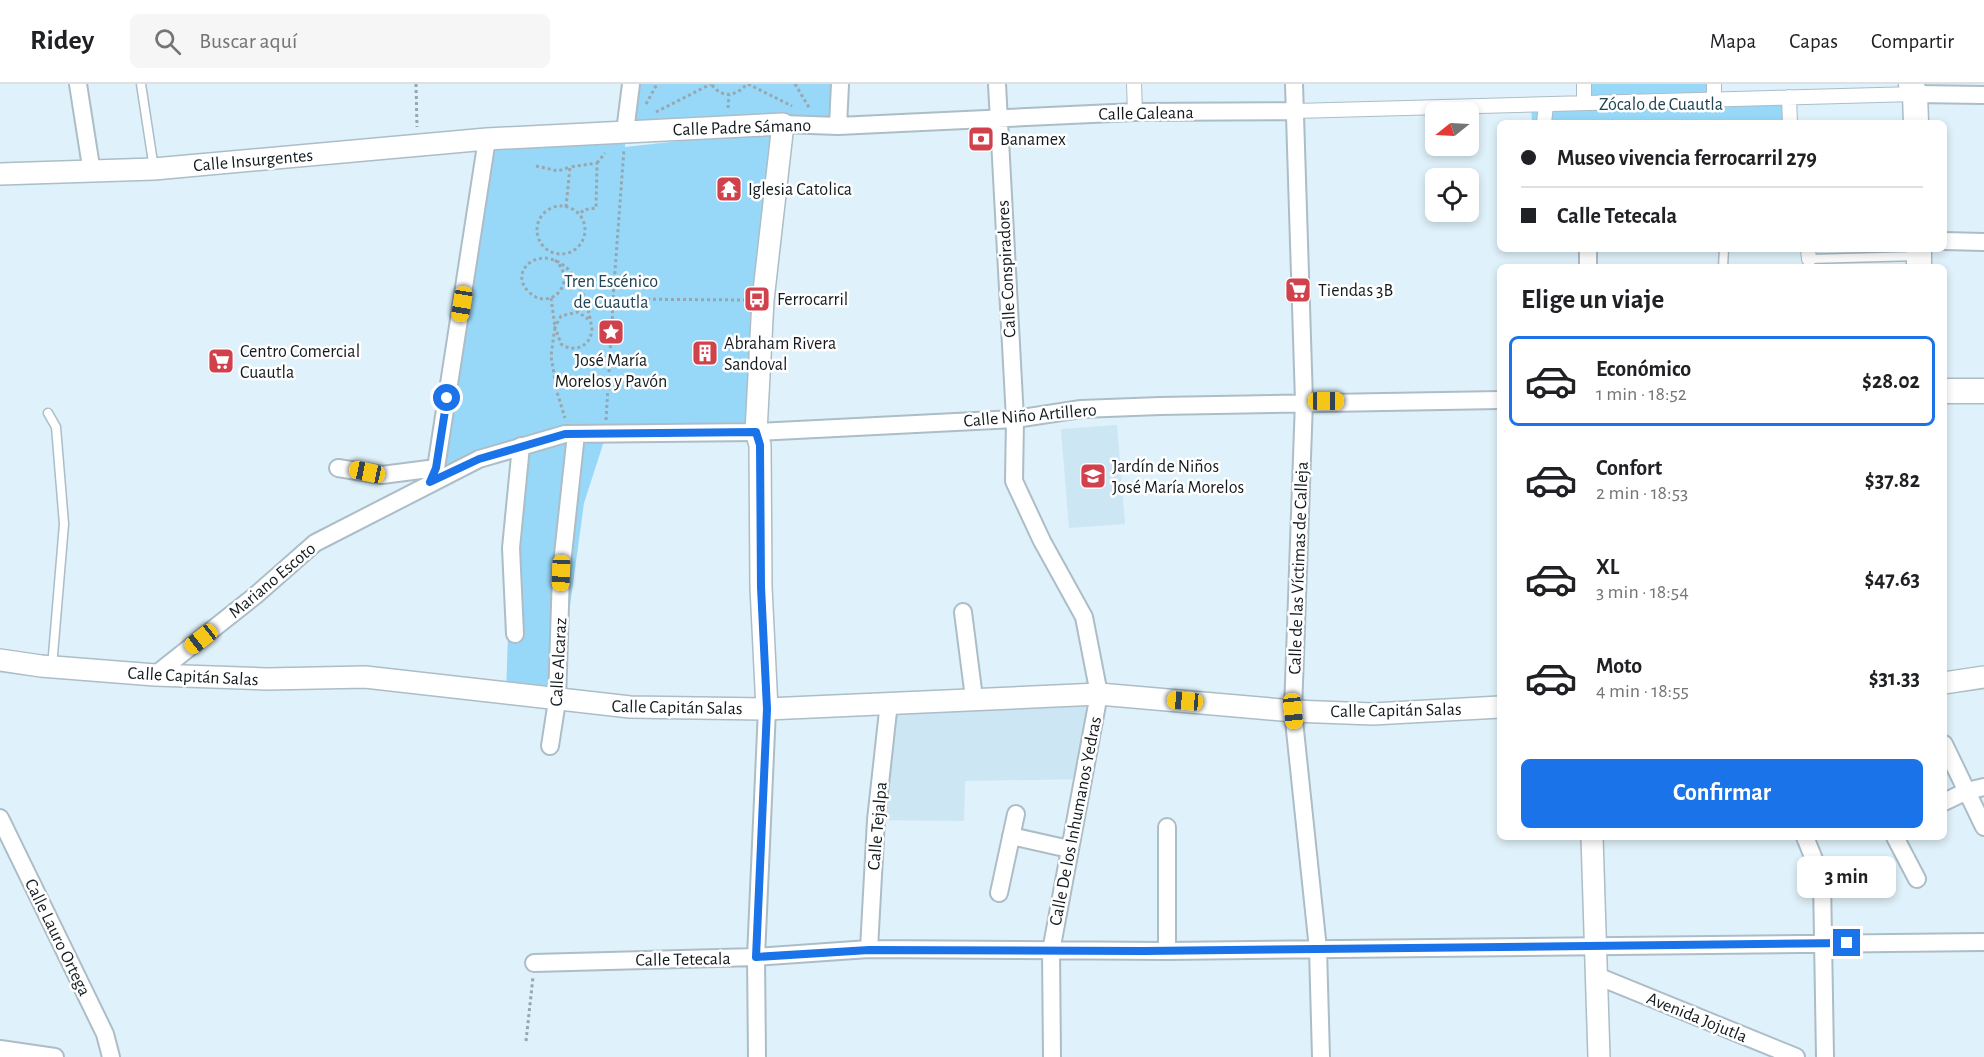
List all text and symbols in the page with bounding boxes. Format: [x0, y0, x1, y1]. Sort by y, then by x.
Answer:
search box [130, 14, 550, 68]
icon: search [151, 25, 184, 58]
text: Ridey [30, 27, 94, 55]
text: Buscar aquí [199, 30, 297, 52]
text: Mapa [1710, 31, 1756, 52]
text: Capas [1789, 31, 1838, 52]
text: Compartir [1871, 31, 1954, 52]
park label: Zócalo de Cuautla [1599, 96, 1723, 114]
north arrow [1425, 102, 1479, 156]
map controls [1425, 102, 1479, 222]
street label: Calle Galeana [1098, 104, 1194, 124]
street label: Calle Padre Sámano [673, 117, 812, 139]
bank icon: Banamex [966, 124, 996, 154]
place label: Banamex [1000, 131, 1066, 149]
street label: Calle Insurgentes [193, 147, 314, 175]
text: Museo vivencia ferrocarril 279 [1557, 147, 1817, 169]
button: locate [1425, 168, 1479, 222]
temple icon: Iglesia Catolica [714, 174, 744, 204]
place label: Iglesia Catolica [748, 181, 852, 199]
street label: Calle Conspiradores [994, 200, 1020, 338]
text: Calle Tetecala [1557, 205, 1677, 227]
park label: Tren Escénico de Cuautla [564, 273, 658, 312]
supermarket icon: Tiendas 3B [1283, 275, 1313, 305]
place label: Tiendas 3B [1318, 282, 1393, 300]
bus stop icon: Ferrocarril [742, 284, 772, 314]
car [450, 285, 474, 323]
text: Elige un viaje [1521, 286, 1664, 313]
place label: Ferrocarril [777, 291, 848, 309]
place icon: José María Morelos y Pavón [596, 317, 626, 347]
place label: Abraham Rivera Sandoval [724, 335, 836, 374]
building icon: Abraham Rivera Sandoval [690, 338, 720, 368]
place label: Centro Comercial Cuautla [240, 343, 360, 382]
supermarket icon: Centro Comercial Cuautla [206, 346, 236, 376]
place label: José María Morelos y Pavón [555, 352, 667, 391]
icon: car [1524, 354, 1578, 408]
text: Económico [1596, 358, 1691, 380]
text: $28.02 [1862, 370, 1920, 392]
route start [433, 384, 460, 411]
text: 1 min · 18:52 [1596, 384, 1687, 404]
car [1308, 392, 1344, 410]
street label: Calle Niño Artillero [963, 401, 1098, 431]
icon: car [1524, 453, 1578, 507]
text: Confort [1596, 457, 1662, 479]
place label: Jardín de Niños José María Morelos [1112, 458, 1244, 497]
car [348, 459, 386, 485]
school or university icon: Jardín de Niños José María Morelos [1078, 461, 1108, 491]
street label: Calle de las Víctimas de Calleja [1286, 461, 1312, 675]
text: $37.82 [1865, 469, 1920, 491]
text: 2 min · 18:53 [1596, 483, 1688, 503]
street label: Mariano Escoto [226, 539, 320, 622]
icon: car [1524, 552, 1578, 606]
car [551, 555, 571, 591]
text: XL [1596, 556, 1619, 578]
text: $47.63 [1864, 568, 1920, 590]
text: 3 min · 18:54 [1596, 582, 1689, 602]
street label: Calle Alcaraz [548, 617, 570, 707]
car [181, 621, 221, 657]
icon: car [1524, 651, 1578, 705]
text: Moto [1596, 655, 1642, 677]
street label: Calle Capitán Salas [127, 665, 259, 689]
text: $31.33 [1869, 667, 1920, 689]
text: 4 min · 18:55 [1596, 681, 1689, 701]
car [1166, 690, 1204, 712]
car [1282, 692, 1304, 730]
street label: Calle Capitán Salas [611, 698, 743, 718]
street label: Calle Capitán Salas [1330, 701, 1462, 721]
street label: Calle De los Inhumanos Yedras [1047, 715, 1105, 927]
button: Confirmar [1521, 759, 1923, 828]
street label: Calle Tejalpa [865, 781, 891, 871]
callout: 3 min [1798, 856, 1896, 898]
text: 3 min [1825, 867, 1868, 887]
street label: Calle Lauro Ortega [21, 876, 93, 999]
route end [1833, 929, 1860, 956]
street label: Calle Tetecala [635, 950, 731, 970]
street label: Avenida Jojutla [1644, 990, 1749, 1046]

